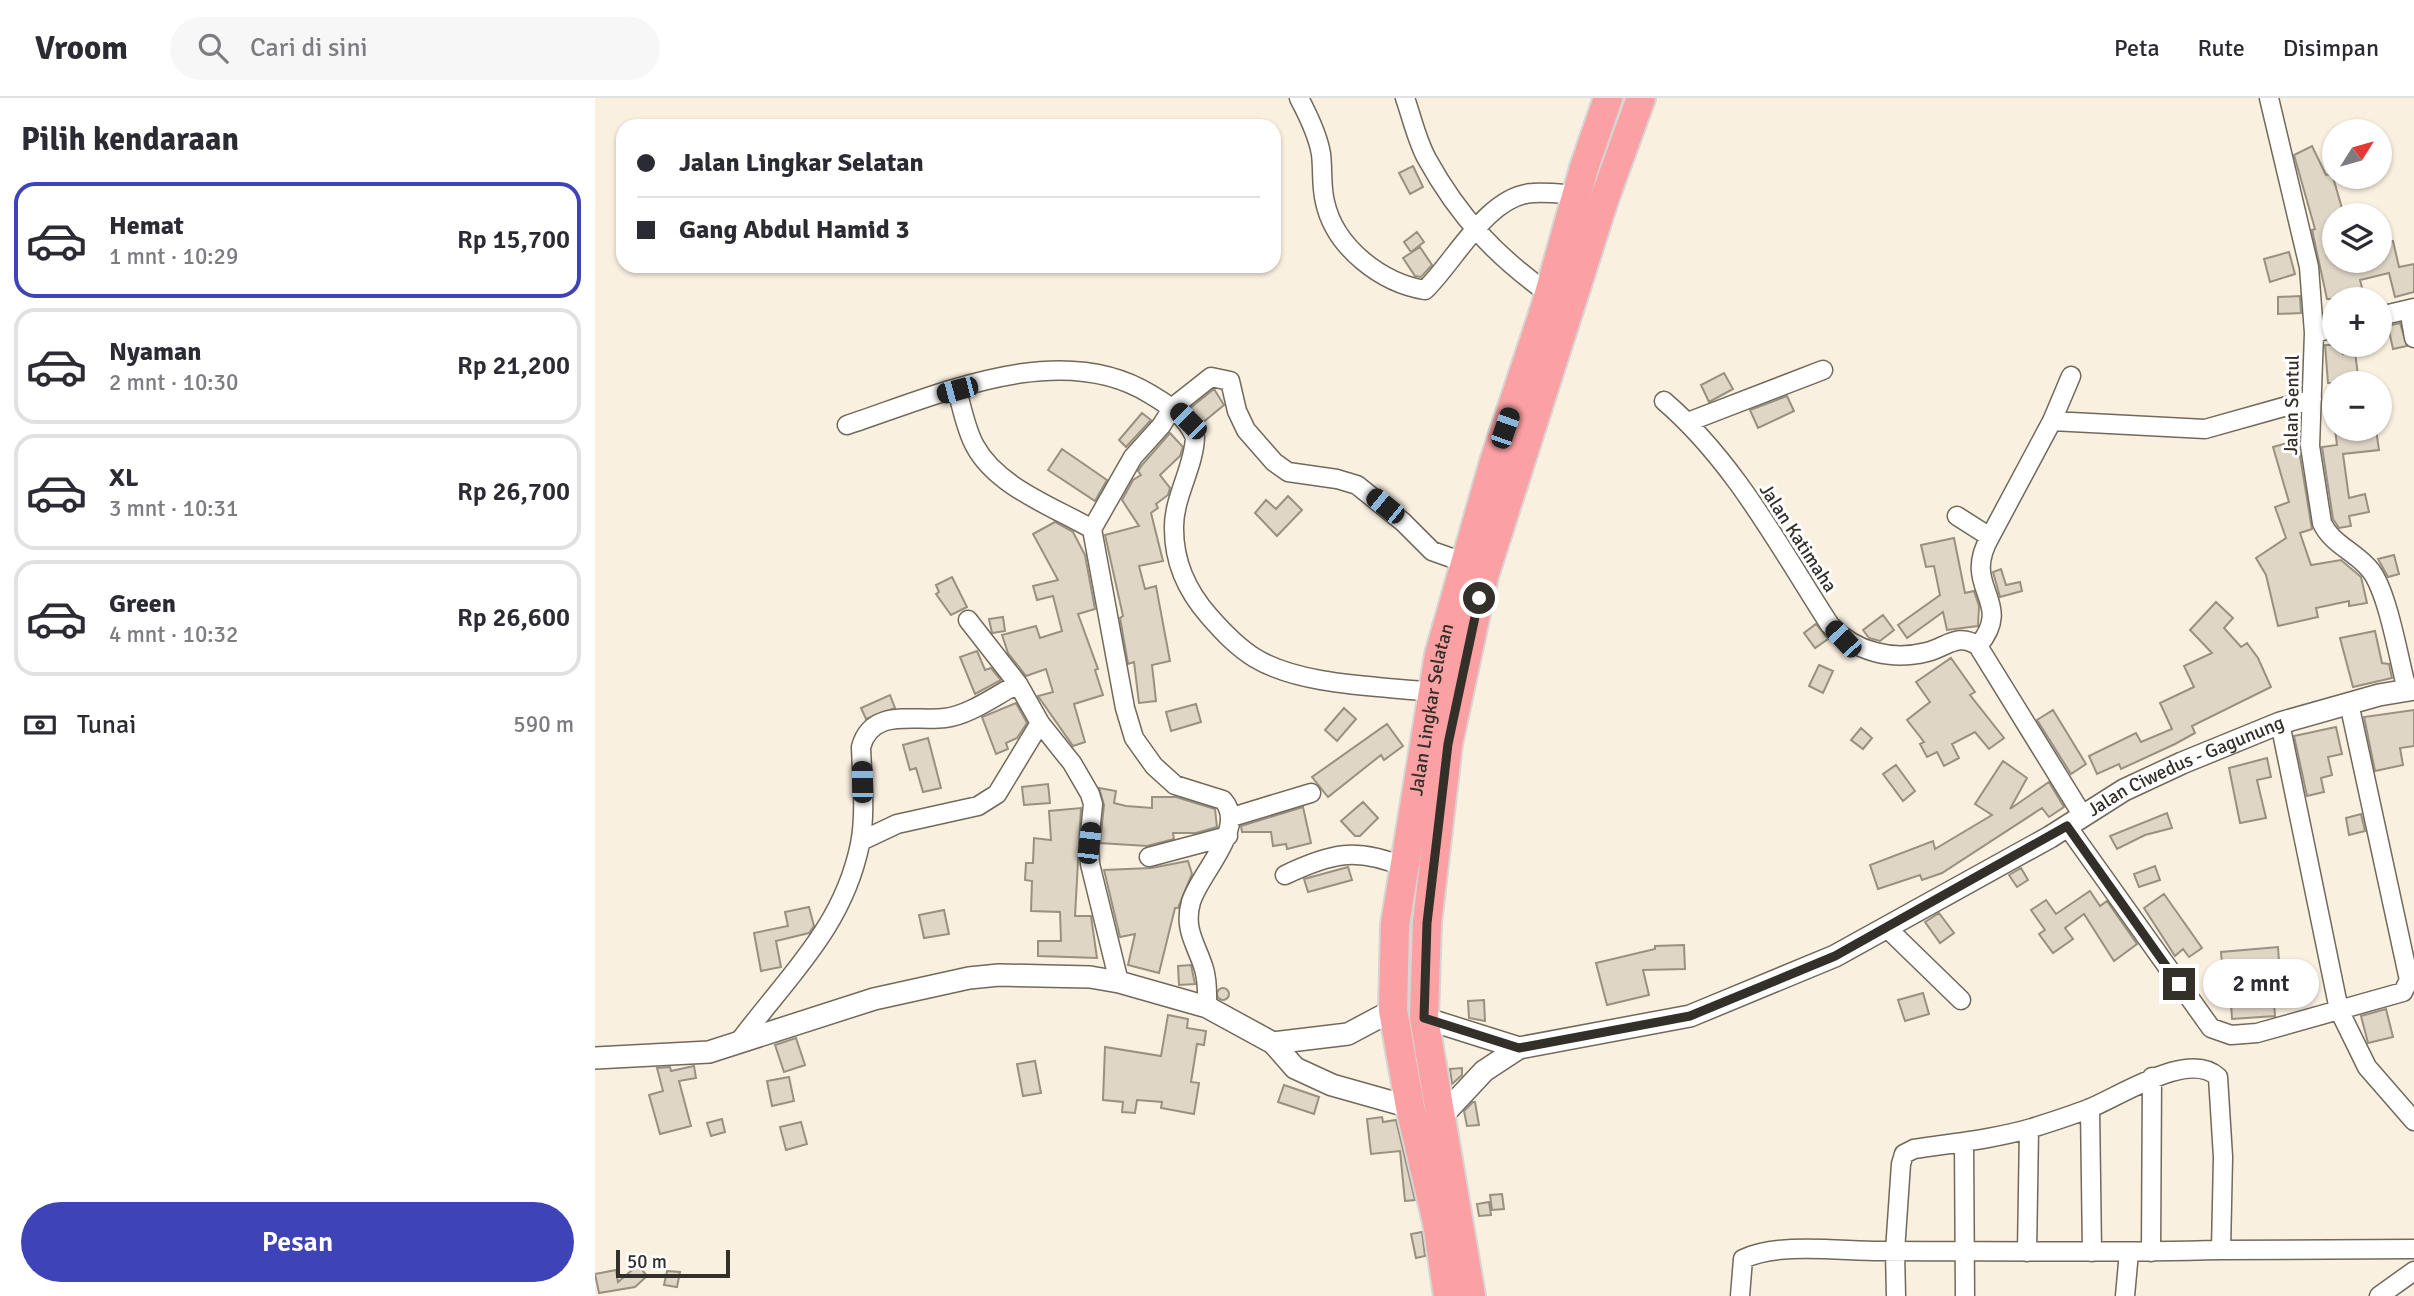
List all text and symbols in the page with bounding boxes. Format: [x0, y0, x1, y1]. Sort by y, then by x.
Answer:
search box [170, 17, 660, 80]
text: Vroom [35, 28, 128, 69]
icon: search [194, 29, 232, 67]
text: Cari di sini [250, 32, 368, 64]
text: Peta [2114, 33, 2160, 63]
text: Rute [2198, 33, 2245, 63]
text: Disimpan [2283, 33, 2379, 63]
north arrow [2322, 119, 2392, 189]
map controls [2322, 119, 2392, 441]
text: Pilih kendaraan [21, 120, 239, 159]
text: Jalan Lingkar Selatan [679, 147, 924, 179]
button: layers [2322, 203, 2392, 273]
icon: car [25, 209, 88, 272]
text: Hemat [109, 210, 184, 242]
text: Gang Abdul Hamid 3 [679, 214, 910, 246]
text: Rp 15,700 [457, 224, 570, 256]
text: 1 mnt · 10:29 [109, 242, 238, 271]
button: + [2322, 287, 2392, 357]
icon: car [25, 335, 88, 398]
text: Nyaman [109, 336, 202, 368]
text: Rp 21,200 [457, 350, 570, 382]
street label: Jalan Sentul [2279, 355, 2305, 455]
text: 2 mnt · 10:30 [109, 368, 238, 397]
button: − [2322, 371, 2392, 441]
car [934, 374, 981, 406]
car [1166, 399, 1211, 443]
car [1489, 405, 1522, 451]
icon: car [25, 461, 88, 524]
text: XL [109, 462, 139, 494]
text: Rp 26,700 [457, 476, 570, 508]
street label: Jalan Katimaha [1754, 479, 1842, 597]
car [1363, 485, 1408, 527]
text: 3 mnt · 10:31 [109, 494, 238, 523]
route start [1463, 582, 1495, 614]
icon: car [25, 587, 88, 650]
text: Green [109, 588, 176, 620]
text: Rp 26,600 [457, 602, 570, 634]
car [1821, 616, 1866, 662]
text: 4 mnt · 10:32 [109, 620, 238, 649]
street label: Jalan Lingkar Selatan [1404, 621, 1459, 797]
icon: cash [21, 706, 59, 744]
text: Tunai [77, 709, 136, 741]
text: 590 m [513, 710, 574, 739]
street label: Jalan Ciwedus - Gagunung [2083, 711, 2288, 822]
car [852, 761, 873, 803]
car [1077, 821, 1102, 865]
callout: 2 mnt [2203, 960, 2319, 1008]
route end [2163, 968, 2195, 1000]
text: 2 mnt [2233, 969, 2289, 998]
button: Pesan [21, 1202, 574, 1282]
scale bar [616, 1247, 730, 1279]
text: 50 m [627, 1250, 667, 1274]

